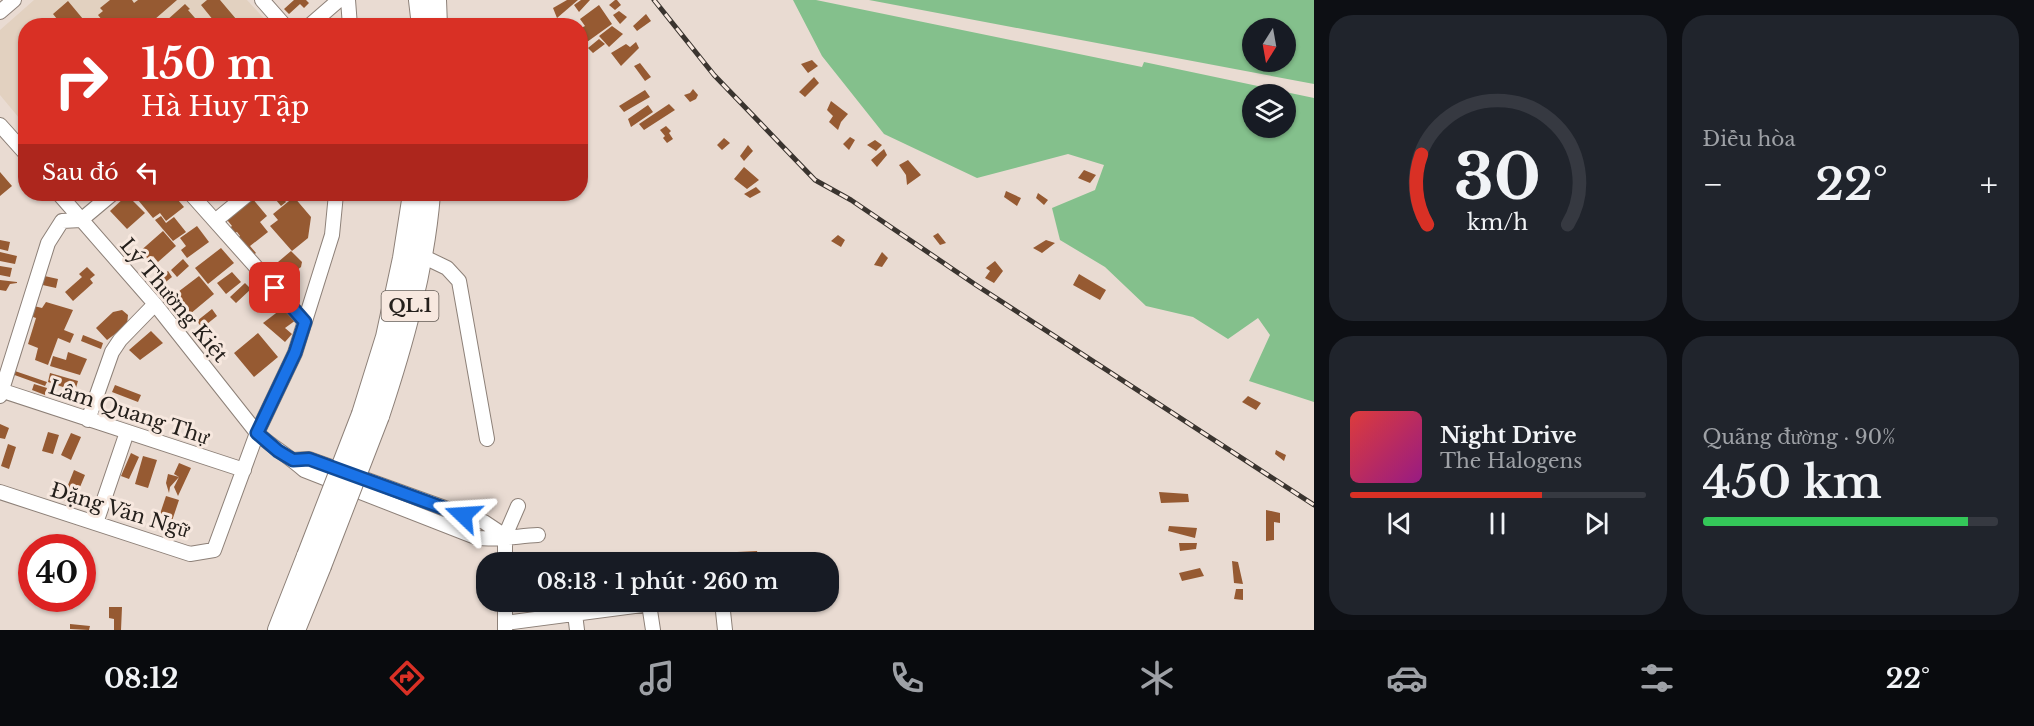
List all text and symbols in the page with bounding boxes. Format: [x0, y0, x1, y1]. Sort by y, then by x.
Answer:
north arrow [1242, 18, 1296, 72]
map controls [1242, 18, 1296, 138]
text: 150 m [141, 38, 274, 90]
icon: right [42, 42, 120, 120]
button: layers [1242, 84, 1296, 138]
text: Hà Huy Tập [141, 90, 309, 123]
text: Điều hòa [1703, 127, 1795, 151]
text: 30 [1454, 138, 1541, 216]
icon: left [131, 156, 164, 189]
text: 22° [1815, 156, 1888, 212]
text: Sau đó [42, 159, 119, 186]
text: − [1703, 164, 1723, 205]
text: + [1980, 164, 1998, 205]
text: km/h [1467, 209, 1528, 236]
street label: Lý Thường Kiệt [115, 233, 233, 367]
pin [249, 262, 300, 313]
icon: arrive [258, 271, 291, 304]
road number: QL.1 [382, 291, 438, 321]
street label: Lâm Quang Thự [46, 375, 213, 450]
text: Night Drive [1440, 422, 1577, 449]
text: Quãng đường · 90% [1703, 425, 1895, 449]
text: The Halogens [1440, 449, 1582, 473]
text: 450 km [1703, 454, 1882, 510]
street label: Đặng Văn Ngữ [48, 477, 193, 543]
position arrow [431, 483, 495, 547]
icon: previous [1383, 507, 1416, 540]
icon: pause [1481, 507, 1514, 540]
icon: next [1580, 507, 1613, 540]
speed limit sign: 40 [18, 534, 96, 612]
text: 08:13 · 1 phút · 260 m [537, 568, 778, 595]
icon: directions [386, 657, 428, 699]
icon: music [636, 657, 678, 699]
icon: phone [886, 657, 928, 699]
icon: climate [1136, 657, 1178, 699]
icon: car [1386, 657, 1428, 699]
icon: filters [1636, 657, 1678, 699]
text: 08:12 [104, 662, 179, 695]
text: 22° [1886, 662, 1930, 695]

